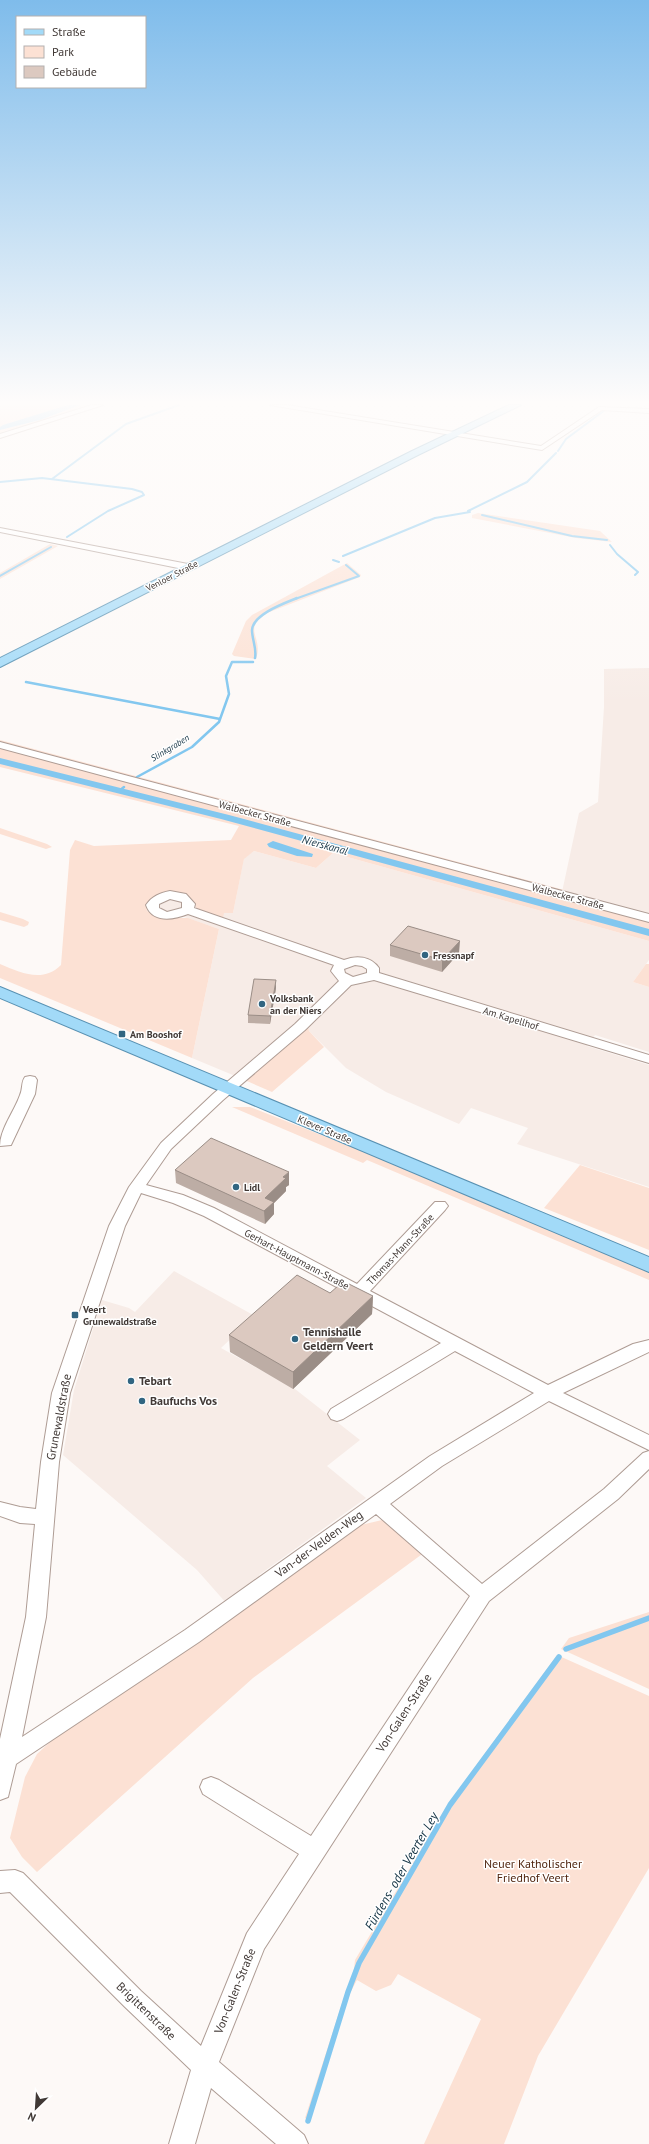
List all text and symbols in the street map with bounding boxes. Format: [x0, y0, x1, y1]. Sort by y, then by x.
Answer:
legend [16, 16, 146, 88]
text: Straße [52, 24, 86, 39]
text: Park [52, 44, 74, 59]
text: Gebäude [52, 64, 97, 79]
street label: Venloer Straße [143, 558, 200, 594]
water label: Slinkgraben [148, 732, 191, 763]
street label: Walbecker Straße [217, 798, 293, 829]
water label: Nierskanal [300, 832, 350, 858]
street label: Walbecker Straße [530, 881, 606, 912]
place label: Fressnapf [433, 949, 475, 962]
marker: Fressnapf [420, 950, 430, 960]
place label: Volksbank an der Niers [269, 992, 322, 1017]
marker: Volksbank an der Niers [257, 999, 267, 1009]
street label: Am Kapellhof [481, 1004, 541, 1033]
place label: Am Booshof [130, 1028, 182, 1041]
marker: Am Booshof [117, 1029, 127, 1039]
street label: Klever Straße [296, 1112, 354, 1147]
place label: Lidl [244, 1181, 260, 1194]
marker: Lidl [231, 1182, 241, 1192]
street label: Thomas-Mann-Straße [364, 1211, 437, 1288]
street label: Gerhart-Hauptmann-Straße [242, 1226, 351, 1293]
place label: Veert Grunewaldstraße [82, 1303, 157, 1328]
marker: Veert Grunewaldstraße [70, 1310, 80, 1320]
place label: Tennishalle Geldern Veert [303, 1324, 374, 1353]
marker: Tennishalle Geldern Veert [290, 1334, 300, 1344]
street label: Grunewaldstraße [43, 1373, 74, 1461]
place label: Tebart [139, 1373, 172, 1388]
marker: Tebart [126, 1376, 136, 1386]
place label: Baufuchs Vos [150, 1393, 217, 1408]
marker: Baufuchs Vos [137, 1396, 147, 1406]
street label: Van-der-Velden-Weg [271, 1507, 365, 1581]
street label: Von-Galen-Straße [372, 1671, 435, 1756]
water label: Fürdens- oder Veerter Ley [361, 1808, 443, 1933]
park label: Neuer Katholischer Friedhof Veert [484, 1856, 582, 1885]
street label: Von-Galen-Straße [210, 1946, 259, 2037]
street label: Brigittenstraße [113, 1979, 179, 2043]
north arrow [16, 2088, 56, 2128]
text: N [26, 2109, 38, 2125]

